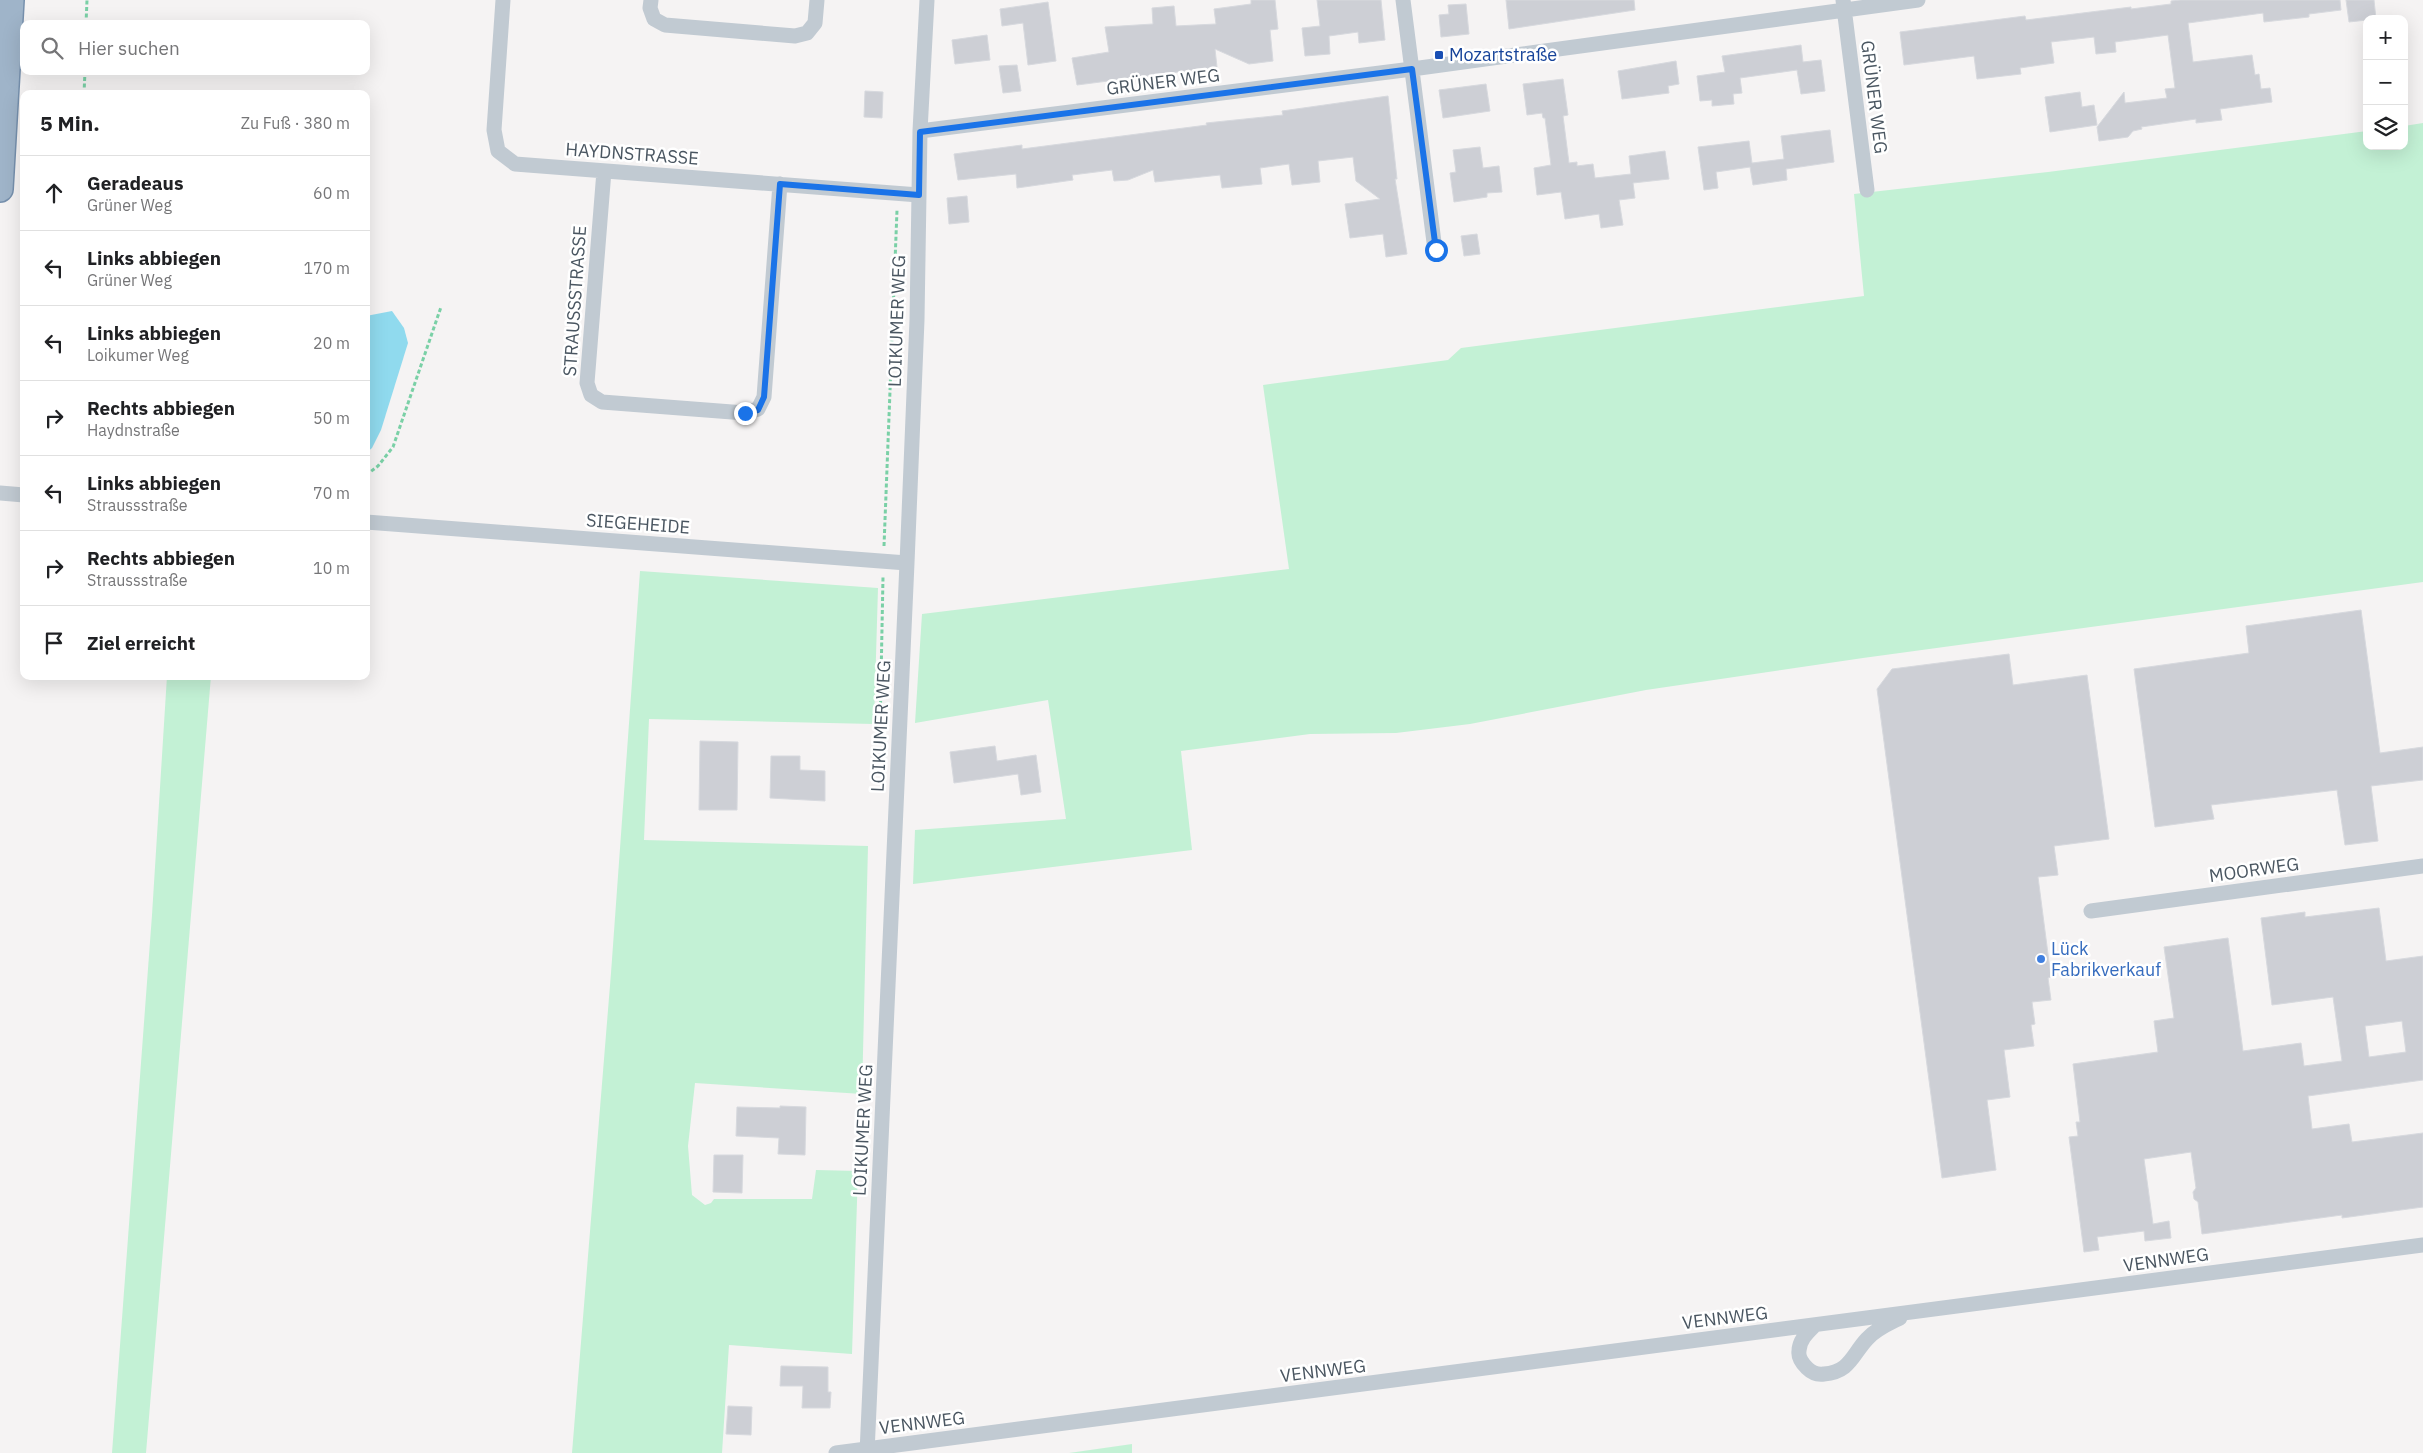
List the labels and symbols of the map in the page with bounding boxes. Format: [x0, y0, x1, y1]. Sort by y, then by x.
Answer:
street label: GRÜNER WEG [1856, 39, 1893, 155]
place label: Mozartstraße [1449, 43, 1557, 66]
marker: Mozartstraße [1433, 49, 1445, 61]
street label: GRÜNER WEG [1105, 63, 1221, 100]
street label: HAYDNSTRASSE [565, 137, 699, 170]
street label: STRAUSSSTRASSE [558, 225, 591, 377]
route start [1425, 239, 1448, 262]
street label: LOIKUMER WEG [883, 255, 910, 387]
route end [734, 402, 757, 425]
street label: SIEGEHEIDE [585, 508, 691, 539]
street label: LOIKUMER WEG [866, 659, 895, 792]
street label: MOORWEG [2208, 852, 2300, 887]
place label: Lück Fabrikverkauf [2051, 937, 2161, 981]
marker: Lück Fabrikverkauf [2035, 953, 2047, 965]
street label: LOIKUMER WEG [848, 1063, 877, 1196]
street label: VENNWEG [2122, 1242, 2210, 1277]
street label: VENNWEG [1681, 1301, 1769, 1334]
street label: VENNWEG [1279, 1354, 1367, 1387]
street label: VENNWEG [878, 1406, 966, 1439]

